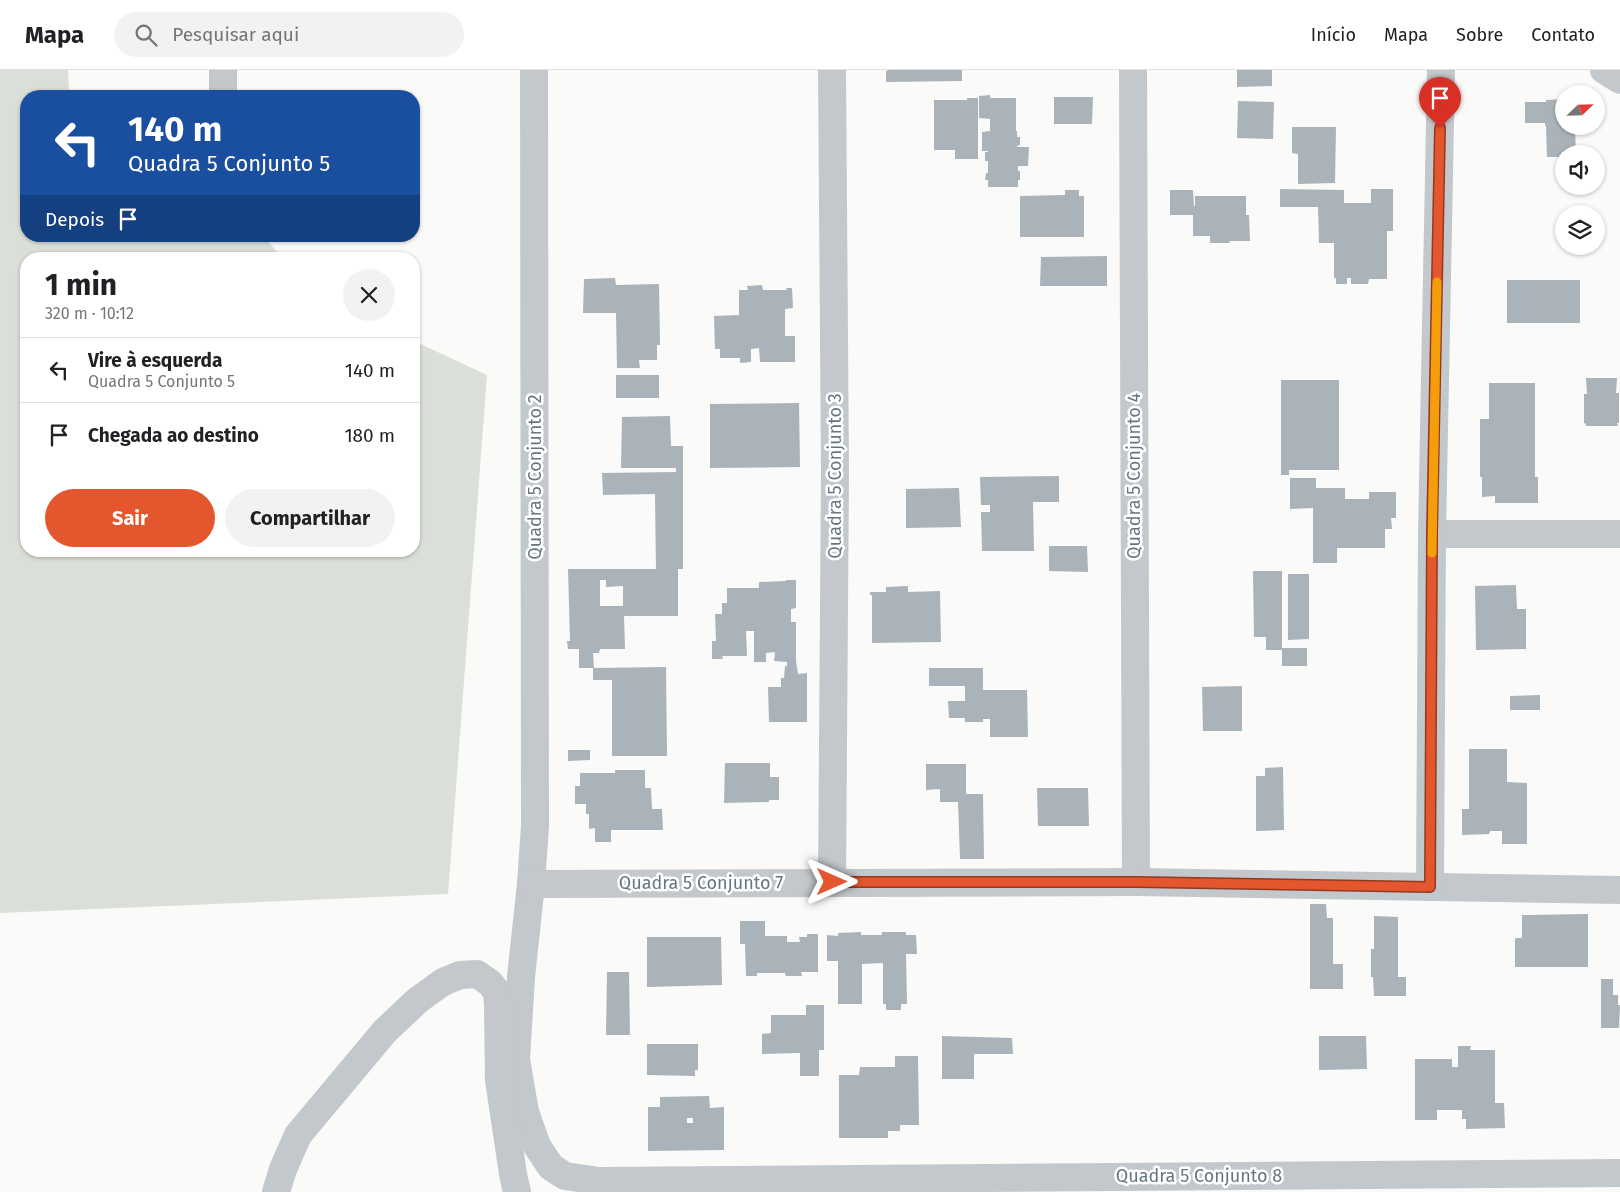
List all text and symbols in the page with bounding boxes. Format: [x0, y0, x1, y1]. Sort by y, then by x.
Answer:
search box [114, 12, 464, 57]
text: Mapa [25, 21, 84, 49]
icon: search [132, 21, 160, 49]
text: Pesquisar aqui [172, 23, 299, 46]
text: Início [1311, 24, 1356, 46]
text: Mapa [1384, 24, 1428, 46]
text: Sobre [1456, 24, 1503, 46]
text: Contato [1531, 24, 1595, 46]
pin [1419, 77, 1461, 128]
icon: arrive [1426, 84, 1454, 112]
north arrow [1555, 85, 1605, 135]
map controls [1555, 85, 1605, 255]
text: 140 m [128, 108, 222, 150]
icon: left [45, 110, 110, 175]
button: sound [1555, 145, 1605, 195]
text: Quadra 5 Conjunto 5 [128, 150, 330, 177]
icon: arrive [114, 205, 142, 233]
button: layers [1555, 205, 1605, 255]
text: Depois [45, 208, 104, 231]
text: 1 min [45, 267, 117, 303]
button: close [343, 269, 395, 321]
text: 320 m · 10:12 [45, 304, 134, 323]
text: Vire à esquerda [88, 349, 222, 372]
icon: left [45, 356, 73, 384]
text: 140 m [345, 359, 395, 382]
text: Quadra 5 Conjunto 5 [88, 372, 235, 391]
street label: Quadra 5 Conjunto 3 [824, 393, 846, 559]
street label: Quadra 5 Conjunto 4 [1123, 393, 1145, 559]
street label: Quadra 5 Conjunto 2 [524, 394, 546, 560]
icon: arrive [45, 421, 73, 449]
text: Chegada ao destino [88, 424, 259, 447]
text: 180 m [344, 424, 395, 447]
button: Sair [45, 489, 215, 547]
button: Compartilhar [225, 489, 395, 547]
position arrow [805, 855, 857, 907]
street label: Quadra 5 Conjunto 7 [619, 872, 783, 894]
street label: Quadra 5 Conjunto 8 [1116, 1165, 1282, 1187]

